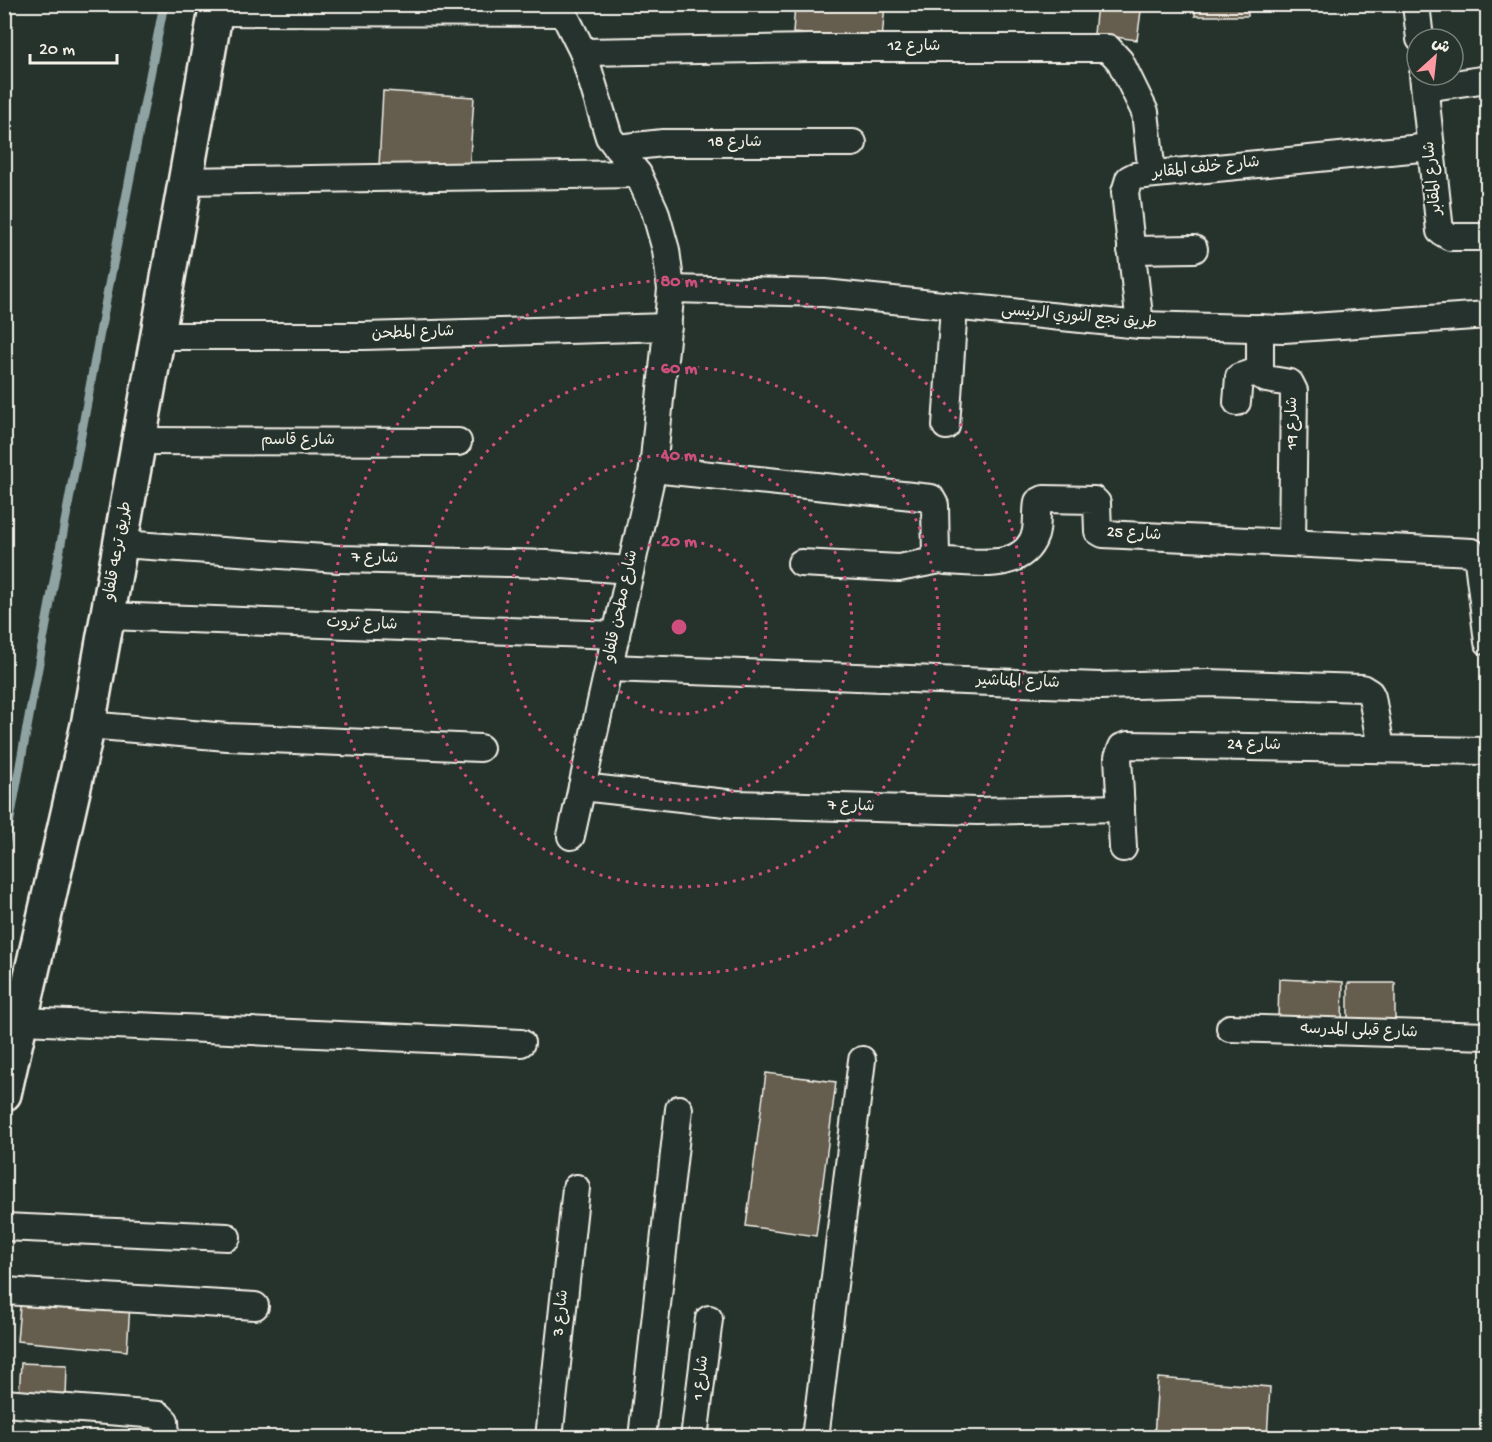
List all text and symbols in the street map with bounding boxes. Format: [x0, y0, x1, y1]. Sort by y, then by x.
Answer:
scale bar [30, 27, 117, 65]
north arrow [1405, 27, 1465, 87]
text: ش [1428, 34, 1452, 59]
street label: شارع 12 [887, 38, 940, 57]
text: 20 m [39, 40, 75, 61]
street label: شارع 18 [707, 134, 762, 153]
street label: شارع المقابر [1421, 140, 1448, 218]
street label: شارع خلف المقابر [1149, 154, 1261, 184]
text: 80 m [660, 272, 698, 293]
street label: طريق نجع النوري الرئيسى [1000, 302, 1158, 334]
street label: شارع المطحن [371, 323, 455, 345]
text: 60 m [661, 359, 697, 380]
street label: شارع 19 [1284, 397, 1303, 450]
street label: شارع قاسم [261, 432, 335, 451]
text: 40 m [660, 446, 697, 467]
street label: طريق ترعه قلفاو [101, 500, 137, 604]
street label: شارع 25 [1106, 524, 1162, 546]
text: 20 m [661, 532, 697, 553]
street label: شارع مطحن قلفاو [600, 548, 643, 665]
street label: شارع 7 [350, 549, 399, 569]
street label: شارع ثروت [326, 614, 398, 636]
centre of rings [669, 617, 689, 637]
street label: شارع المناشير [974, 672, 1060, 694]
street label: شارع 24 [1227, 736, 1281, 756]
street label: شارع 7 [826, 797, 875, 817]
street label: شارع قبلى المدرسه [1300, 1020, 1418, 1044]
street label: شارع 3 [550, 1289, 574, 1338]
street label: شارع 1 [690, 1355, 714, 1402]

